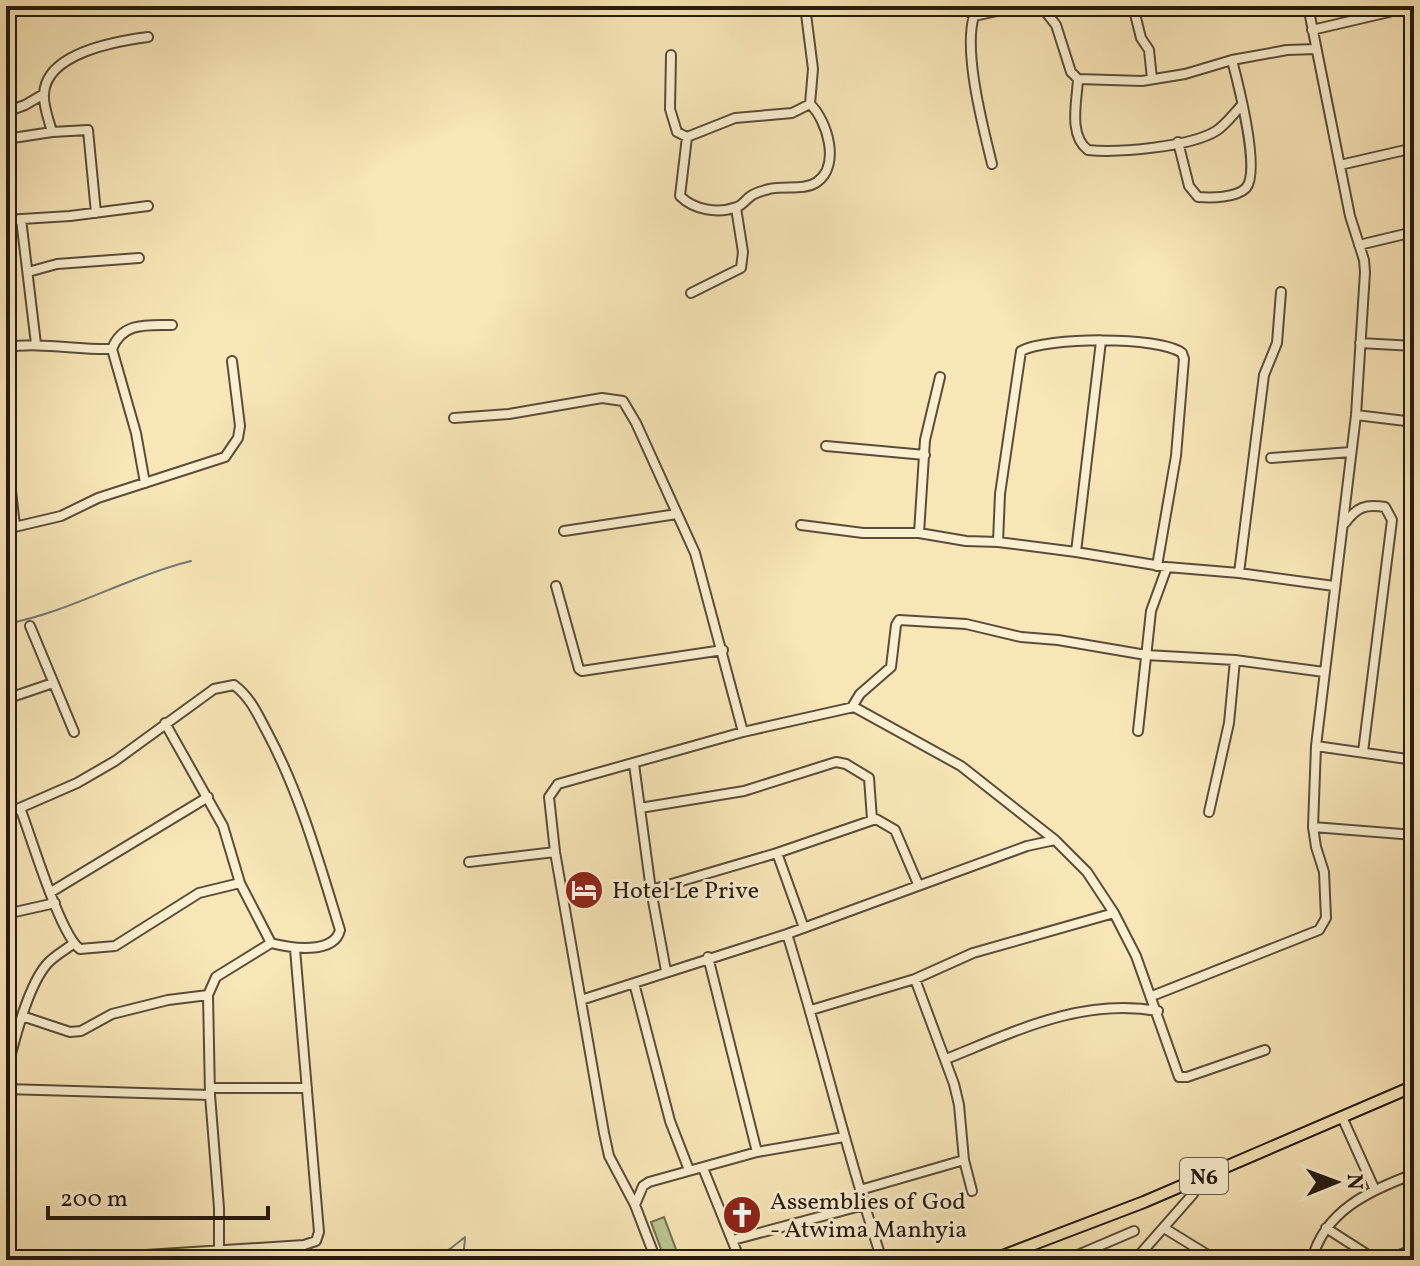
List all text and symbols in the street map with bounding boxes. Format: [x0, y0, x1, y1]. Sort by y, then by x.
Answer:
hotel icon: Hotel Le Prive [563, 869, 605, 911]
place label: Hotel Le Prive [612, 875, 759, 909]
north arrow [1296, 1142, 1376, 1222]
road number: N6 [1180, 1158, 1228, 1194]
scale bar [48, 1170, 268, 1220]
text: N [1338, 1173, 1369, 1190]
text: 200 m [60, 1183, 128, 1217]
place label: Assemblies of God - Atwima Manhyia [770, 1186, 967, 1248]
church icon: Assemblies of God - Atwima Manhyia [721, 1194, 763, 1236]

